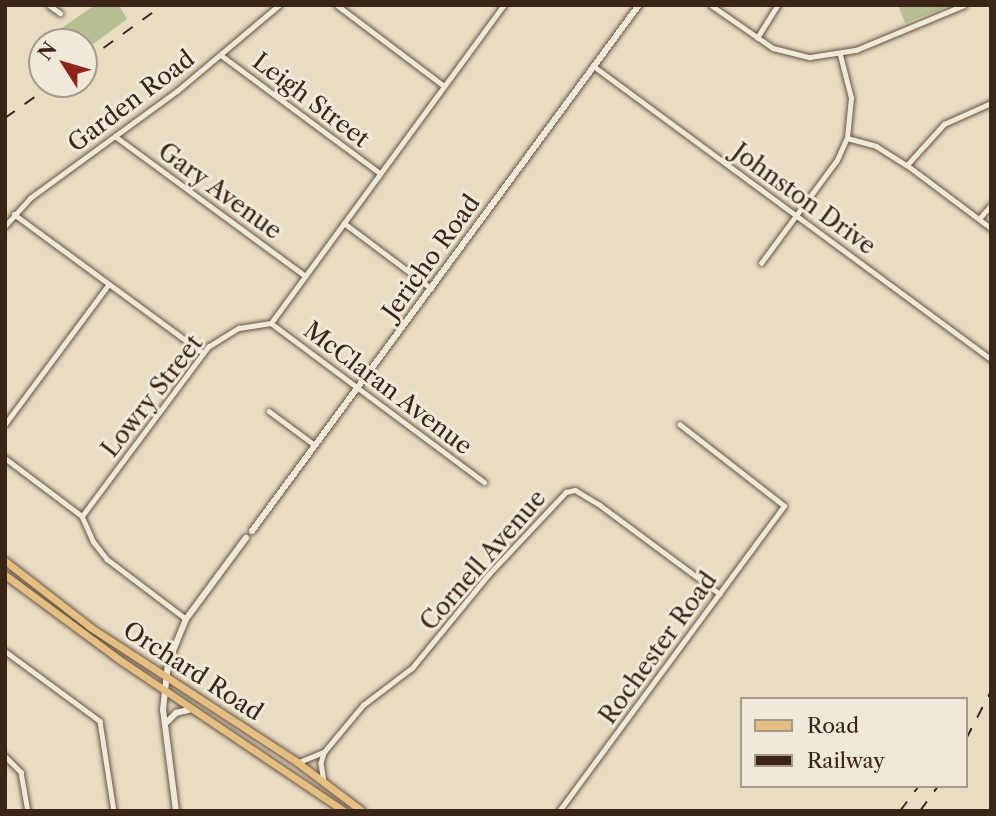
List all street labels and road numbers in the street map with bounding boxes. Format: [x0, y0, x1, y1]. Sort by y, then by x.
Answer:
street label: Garden Road [62, 44, 200, 158]
street label: Leigh Street [247, 47, 375, 153]
street label: Gary Avenue [152, 136, 288, 246]
street label: Johnston Drive [727, 137, 881, 261]
street label: Jericho Road [376, 189, 486, 325]
street label: McClaran Avenue [298, 315, 478, 461]
street label: Lowry Street [95, 329, 209, 463]
street label: Cornell Avenue [414, 483, 552, 637]
street label: Rochester Road [593, 566, 723, 730]
street label: Orchard Road [118, 615, 268, 727]

